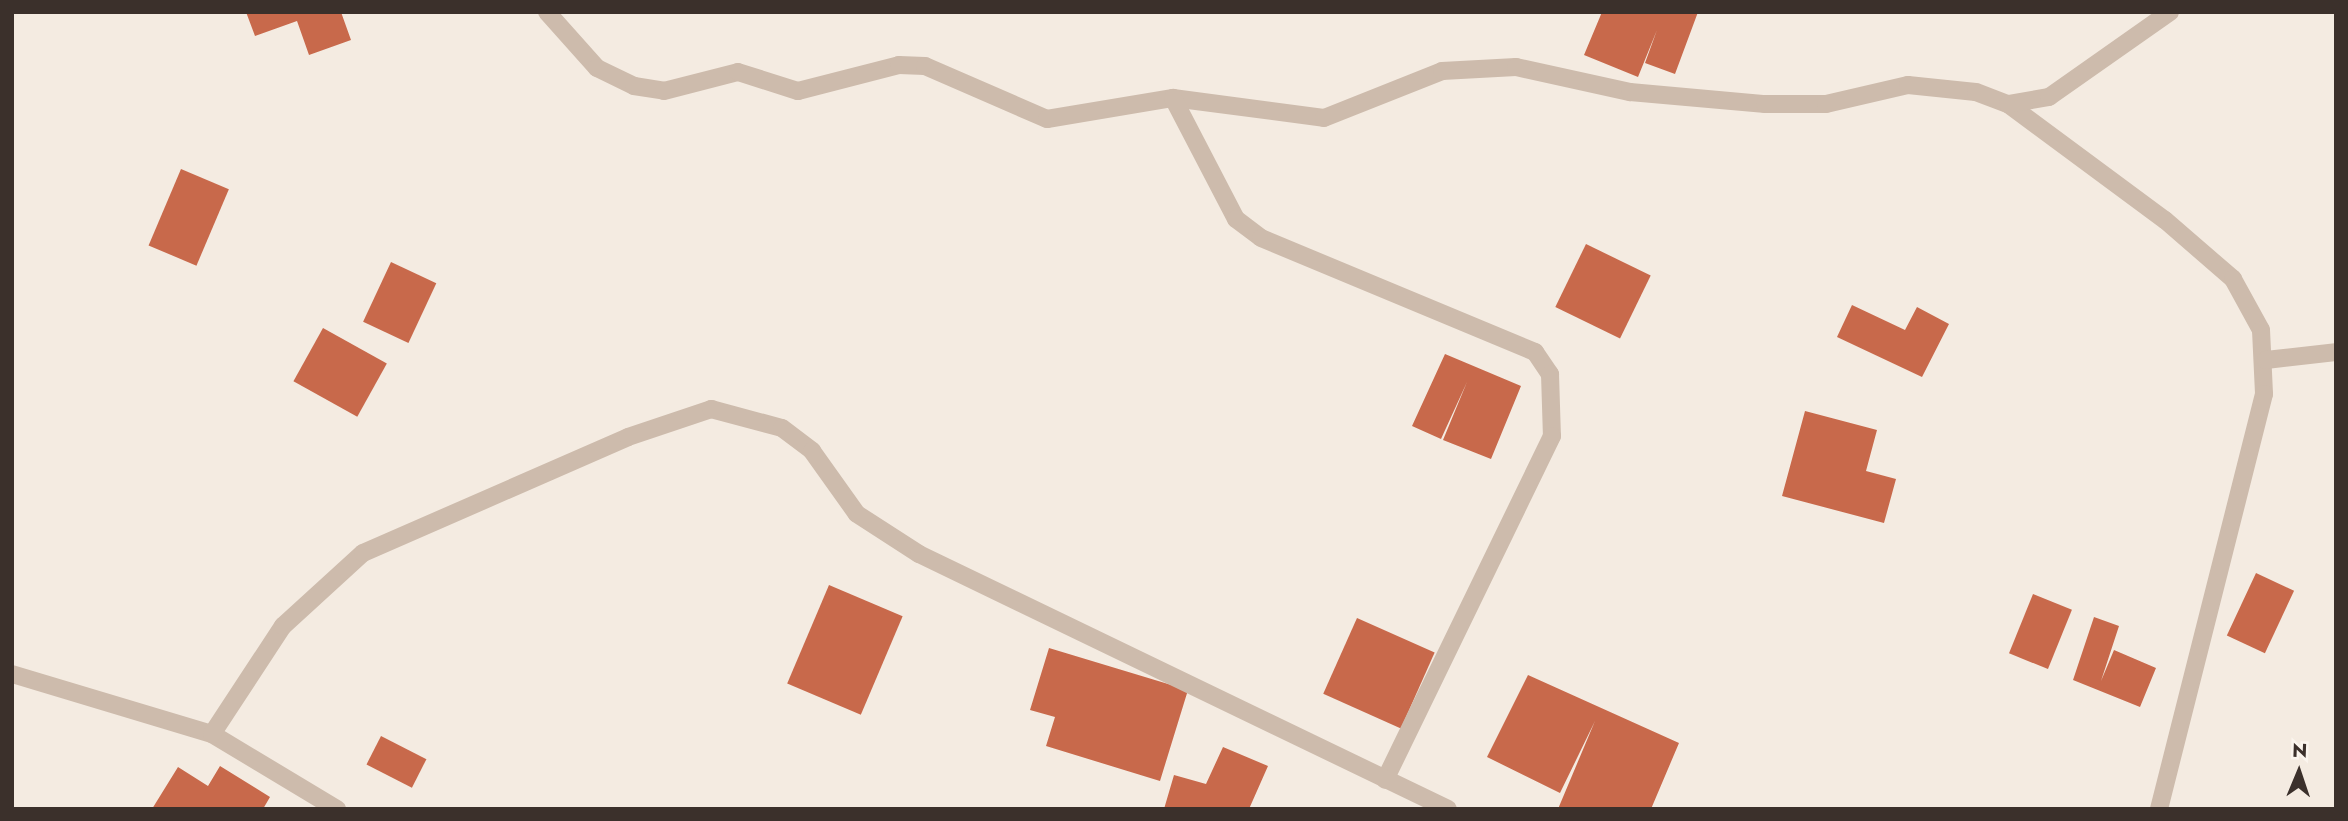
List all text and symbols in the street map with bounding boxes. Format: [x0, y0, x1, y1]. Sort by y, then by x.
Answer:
north arrow [2264, 737, 2334, 807]
text: N [2292, 737, 2308, 764]

